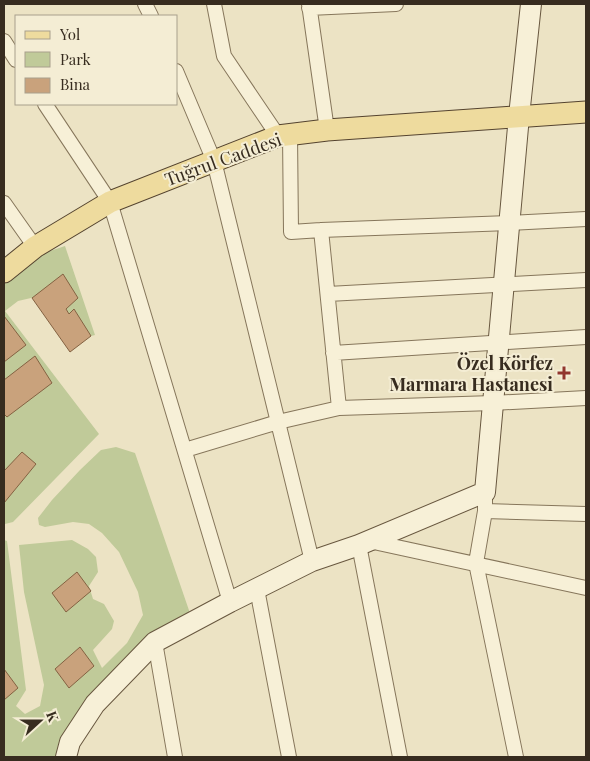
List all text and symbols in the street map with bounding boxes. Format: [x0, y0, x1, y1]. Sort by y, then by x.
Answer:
legend [15, 15, 178, 105]
text: Yol [59, 24, 80, 44]
text: Park [60, 49, 92, 69]
text: Bina [60, 74, 91, 94]
street label: Tuğrul Caddesi [161, 127, 285, 191]
place label: Özel Körfez Marmara Hastanesi [390, 351, 553, 396]
marker: Özel Körfez Marmara Hastanesi [557, 366, 571, 380]
north arrow [15, 696, 65, 746]
text: K [42, 708, 64, 725]

